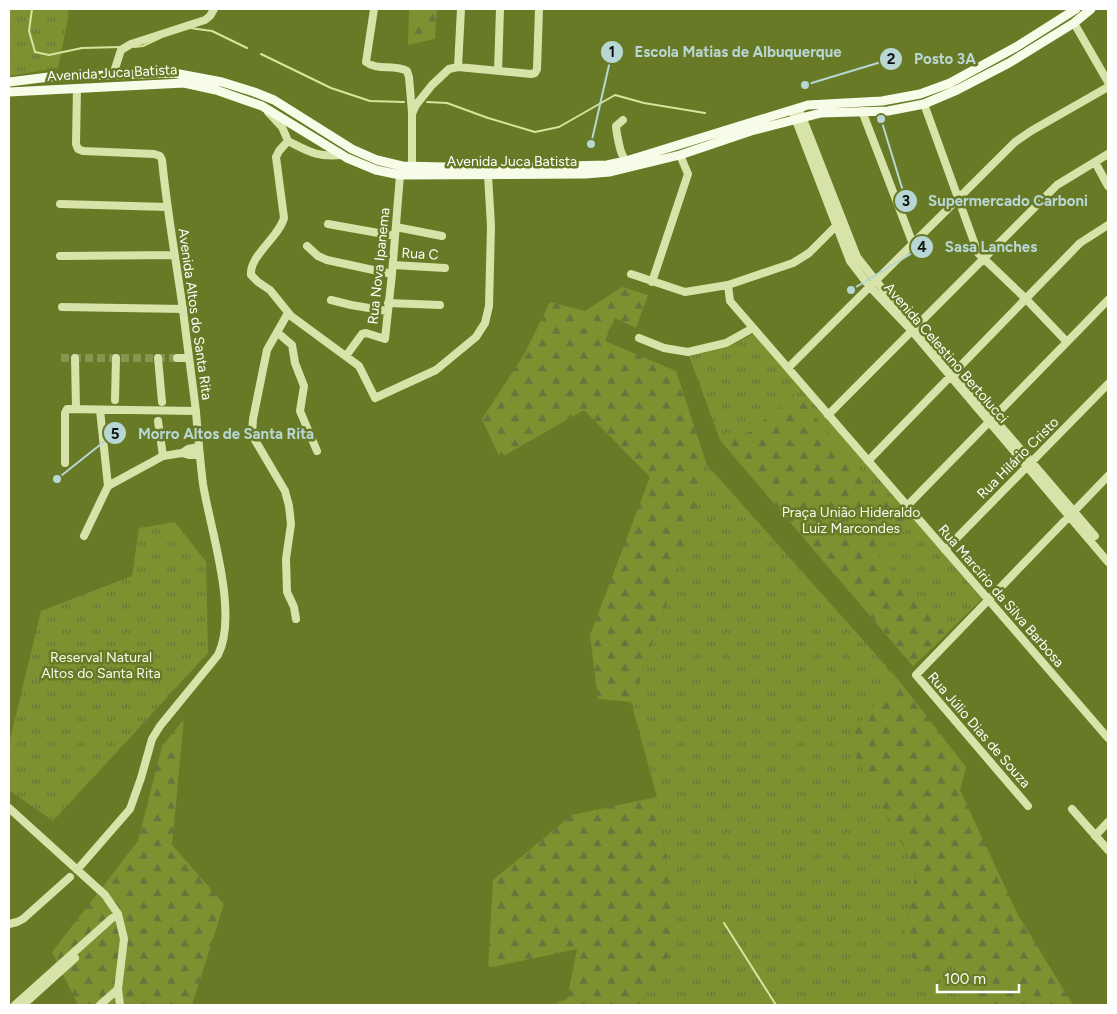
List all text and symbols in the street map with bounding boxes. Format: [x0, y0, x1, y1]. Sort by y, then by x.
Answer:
callout: Escola Matias de Albuquerque [599, 37, 851, 67]
text: 1 [609, 43, 615, 61]
text: Escola Matias de Albuquerque [634, 43, 842, 61]
callout: Posto 3A [879, 44, 986, 74]
text: 2 [887, 50, 896, 68]
text: Posto 3A [914, 50, 976, 68]
street label: Avenida Juca Batista [46, 61, 178, 85]
street label: Avenida Juca Batista [447, 153, 577, 170]
callout: Supermercado Carboni [893, 186, 1098, 216]
text: 3 [902, 192, 910, 210]
text: Supermercado Carboni [928, 192, 1088, 210]
street label: Rua Nova Ipanema [364, 207, 394, 325]
street label: Avenida Altos do Santa Rita [175, 227, 215, 401]
callout: Sasa Lanches [909, 232, 1047, 262]
text: 4 [917, 238, 927, 256]
text: Sasa Lanches [945, 238, 1037, 256]
street label: Rua C [401, 245, 439, 263]
street label: Avenida Celestino Bertolucci [880, 279, 1012, 427]
street label: Rua Hilário Cristo [974, 414, 1062, 502]
callout: Morro Altos de Santa Rita [103, 418, 324, 448]
text: 5 [111, 425, 120, 443]
text: Morro Altos de Santa Rita [138, 425, 314, 443]
park label: Praça União Hideraldo Luiz Marcondes [782, 504, 920, 537]
street label: Rua Marcírio da Silva Barbosa [935, 521, 1067, 671]
park label: Reserval Natural Altos do Santa Rita [41, 649, 161, 682]
street label: Rua Júlio Dias de Souza [924, 669, 1034, 791]
scale bar [937, 962, 1020, 994]
text: 100 m [944, 970, 986, 988]

